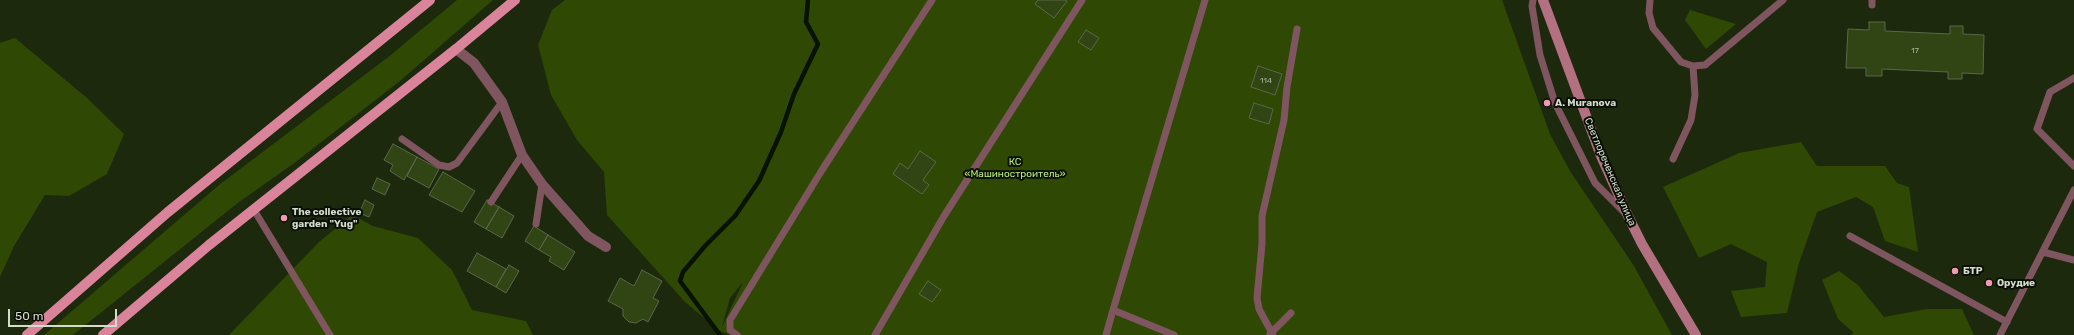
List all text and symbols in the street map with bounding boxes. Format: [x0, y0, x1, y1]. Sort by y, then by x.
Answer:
house number: 17 [1911, 46, 1919, 56]
house number: 114 [1260, 76, 1272, 86]
place label: A. Muranova [1555, 97, 1616, 109]
marker: A. Muranova [1542, 98, 1552, 108]
street label: Светлореченская улица [1582, 116, 1638, 228]
park label: КС «Машиностроитель» [964, 156, 1066, 180]
place label: The collective garden "Yug" [292, 206, 362, 230]
marker: The collective garden "Yug" [279, 213, 289, 223]
place label: БТР [1963, 265, 1983, 277]
marker: БТР [1950, 266, 1960, 276]
place label: Орудие [1997, 277, 2035, 289]
marker: Орудие [1984, 278, 1994, 288]
scale bar [10, 301, 119, 327]
text: 50 m [15, 309, 43, 323]

